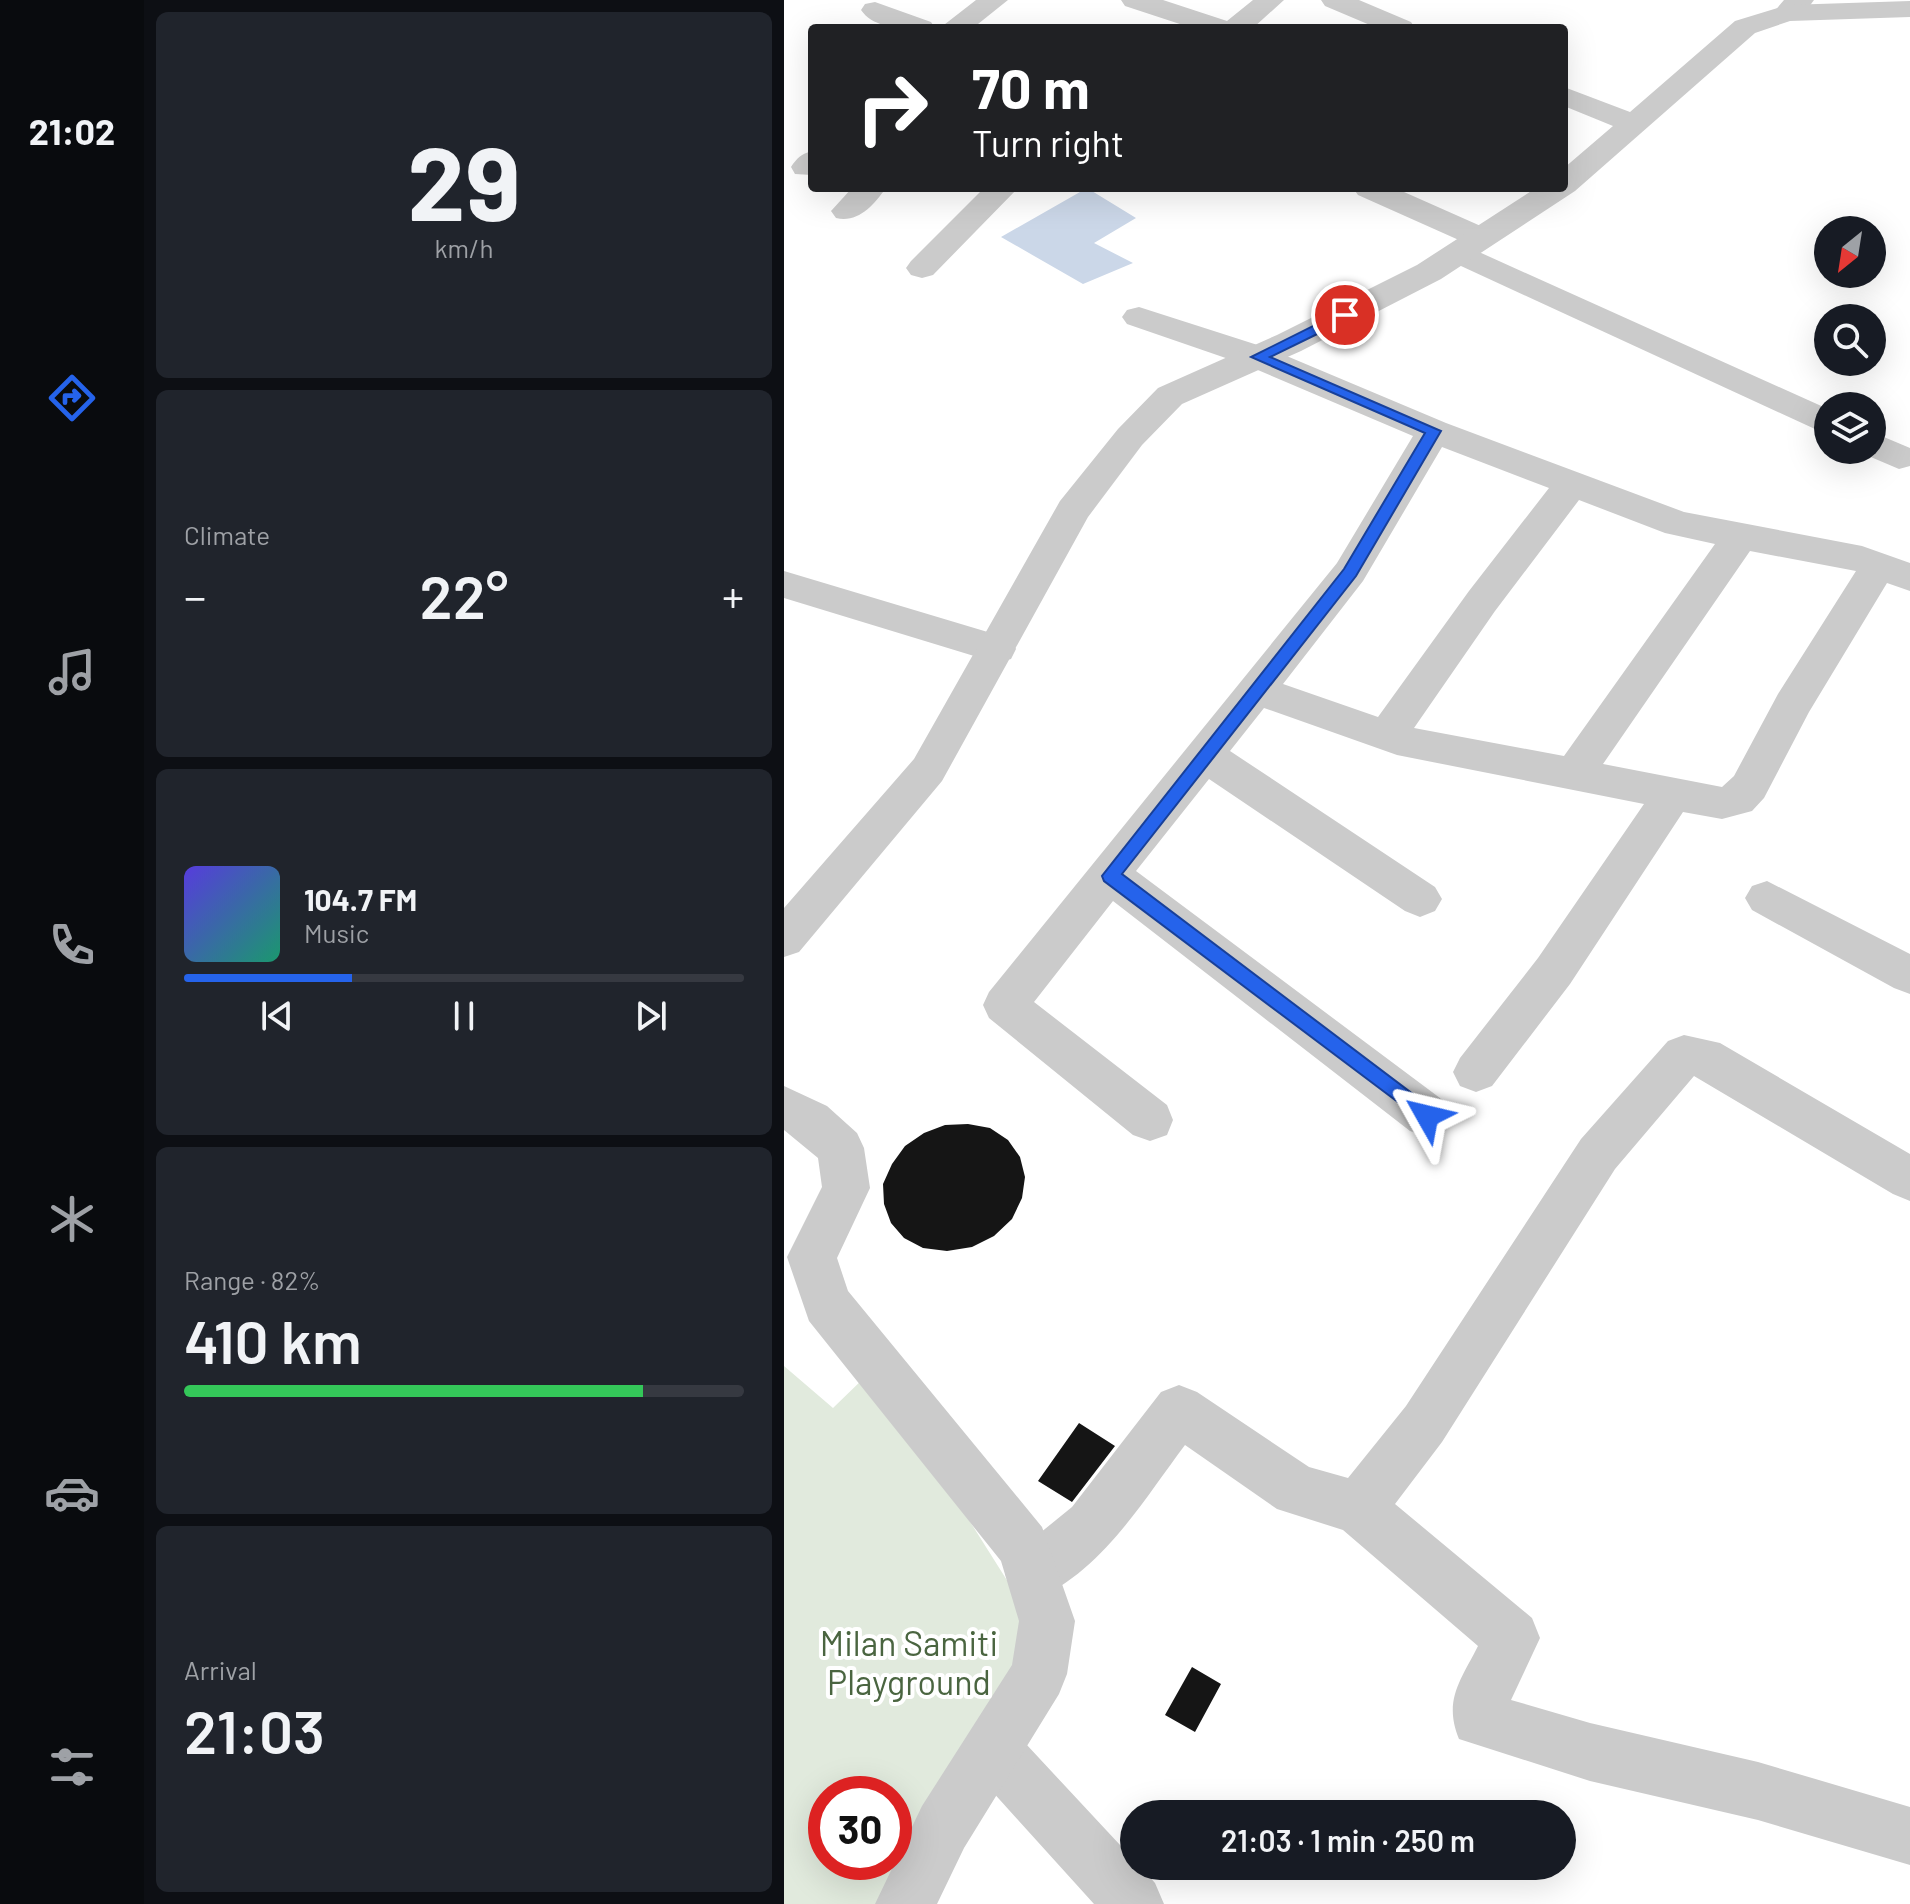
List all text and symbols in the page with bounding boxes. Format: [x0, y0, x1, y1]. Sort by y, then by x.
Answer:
text: 70 m [972, 53, 1090, 120]
icon: right [840, 56, 944, 160]
text: 21:02 [29, 109, 115, 152]
text: 29 [407, 117, 521, 242]
text: Turn right [972, 121, 1124, 164]
north arrow [1814, 216, 1886, 288]
map controls [1814, 216, 1886, 464]
text: km/h [435, 232, 493, 263]
pin [1311, 281, 1379, 349]
icon: arrive [1323, 293, 1367, 337]
button: search [1814, 304, 1886, 376]
icon: directions [44, 370, 100, 426]
button: layers [1814, 392, 1886, 464]
text: Climate [184, 519, 270, 550]
text: 22° [420, 559, 508, 631]
text: − [184, 569, 206, 622]
text: + [722, 569, 744, 622]
icon: music [44, 644, 100, 700]
text: 104.7 FM [304, 881, 417, 917]
icon: phone [44, 917, 100, 973]
text: Music [304, 917, 369, 948]
icon: previous [255, 994, 299, 1038]
icon: pause [442, 994, 486, 1038]
icon: next [629, 994, 673, 1038]
position arrow [1385, 1074, 1469, 1158]
icon: climate [44, 1191, 100, 1247]
text: Range · 82% [184, 1264, 320, 1295]
text: 410 km [184, 1304, 362, 1376]
icon: car [44, 1465, 100, 1521]
park label: Milan Samiti Playground [820, 1622, 998, 1702]
text: Arrival [184, 1654, 257, 1685]
text: 21:03 [184, 1694, 325, 1766]
icon: filters [44, 1739, 100, 1795]
speed limit sign: 30 [808, 1776, 912, 1880]
text: 21:03 · 1 min · 250 m [1221, 1822, 1475, 1858]

